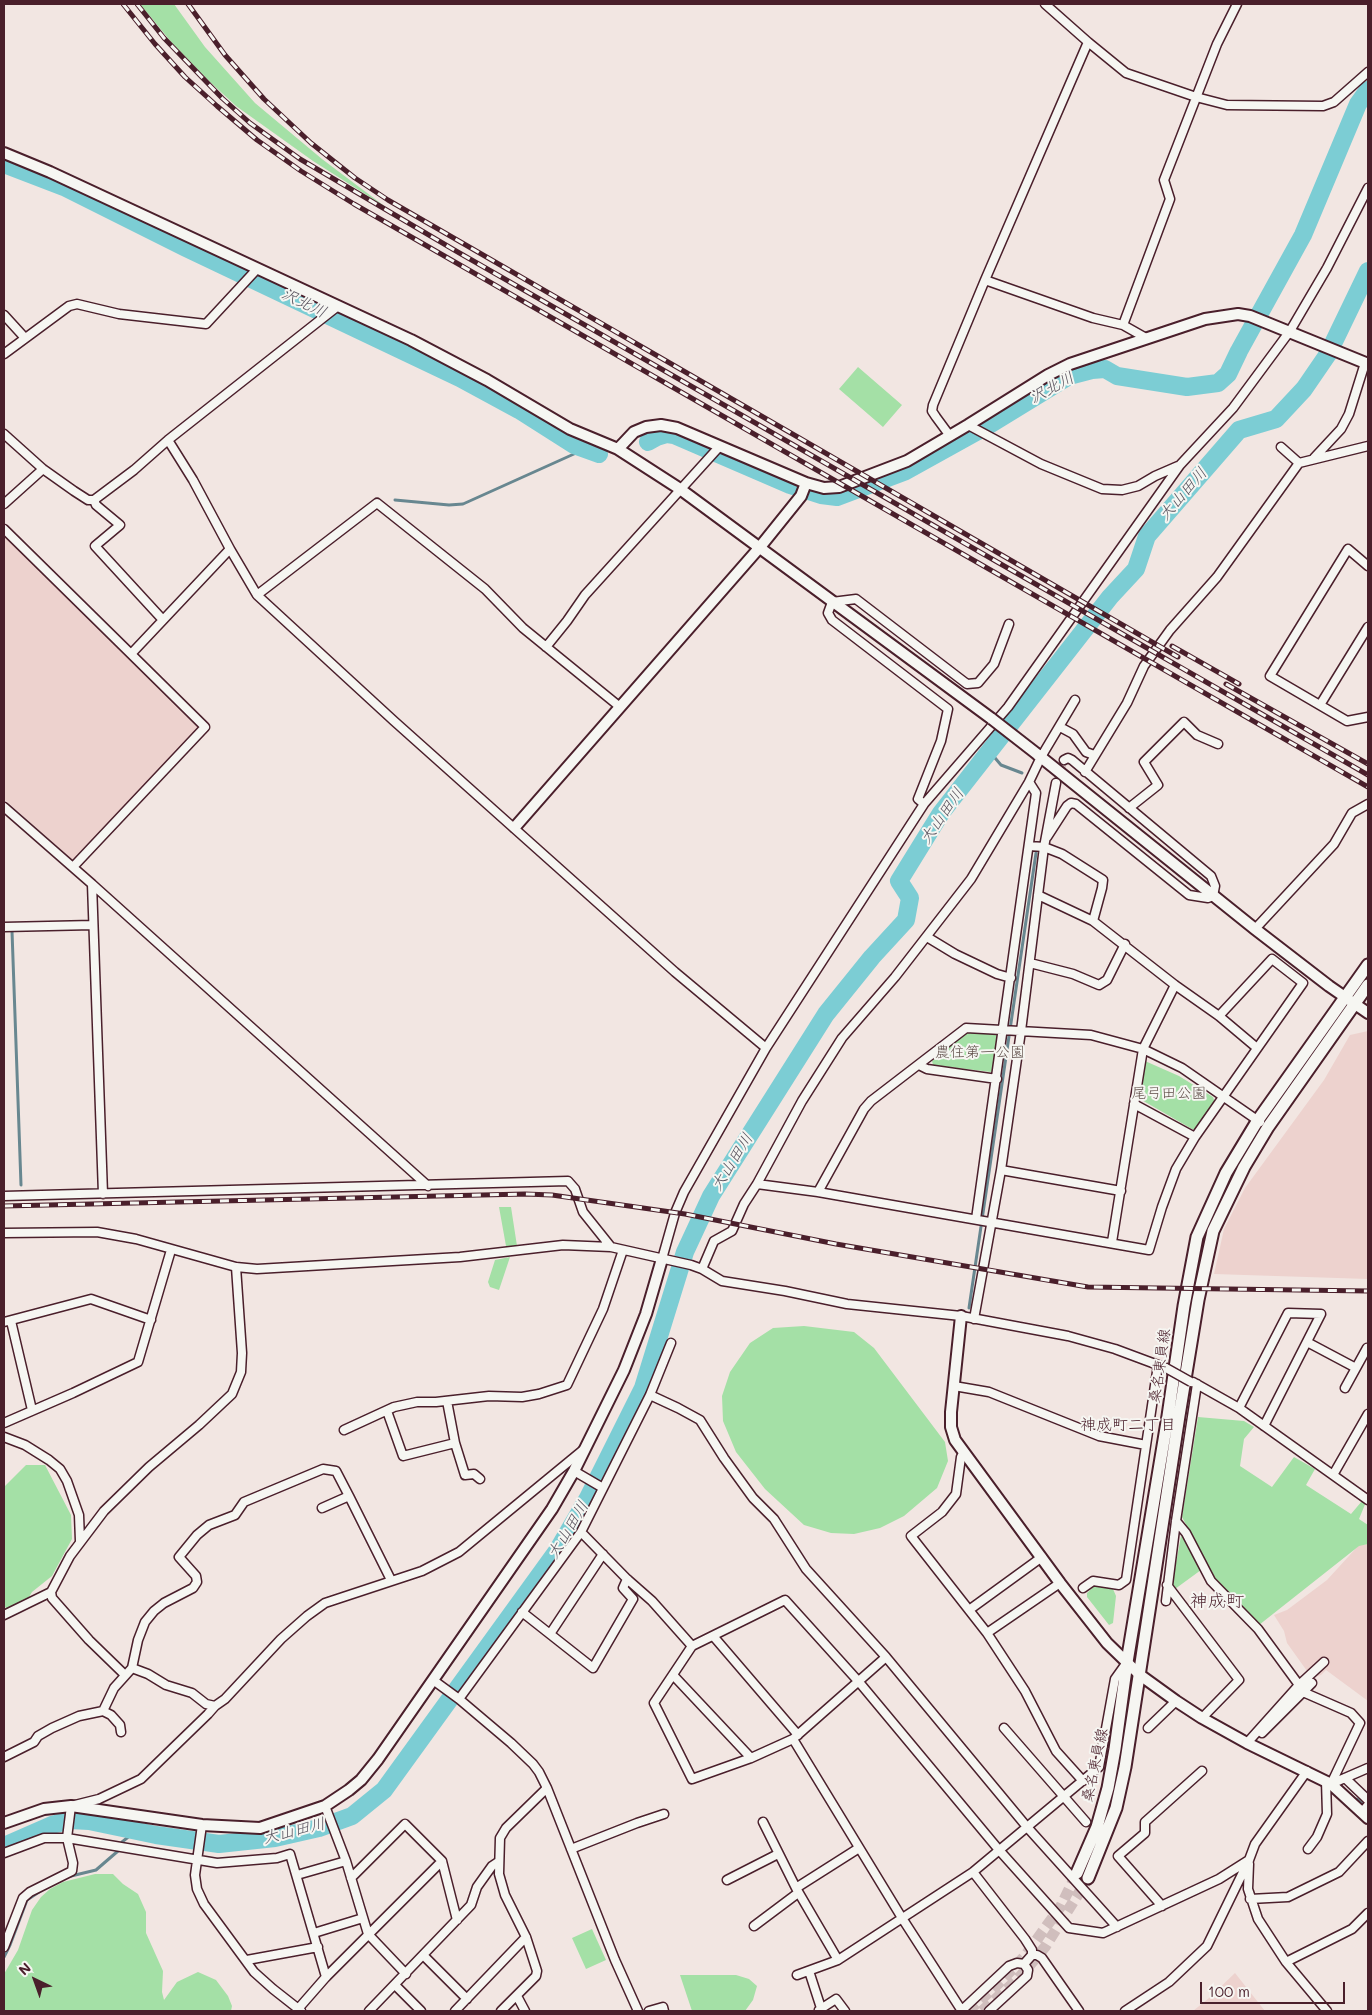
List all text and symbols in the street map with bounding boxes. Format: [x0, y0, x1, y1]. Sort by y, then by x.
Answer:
water label: 沢北川 [278, 284, 330, 322]
water label: 沢北川 [1026, 368, 1078, 408]
water label: 大山田川 [1155, 464, 1211, 524]
water label: 大山田川 [916, 784, 968, 848]
park label: 農住第一公園 [935, 1043, 1025, 1061]
park label: 尾弓田公園 [1132, 1084, 1206, 1102]
water label: 大山田川 [707, 1130, 757, 1194]
street label: 桑名東員線 [1146, 1328, 1174, 1404]
district label: 神成町二丁目 [1080, 1415, 1176, 1435]
water label: 大山田川 [543, 1498, 593, 1562]
district label: 神成町 [1190, 1590, 1244, 1612]
street label: 桑名東員線 [1078, 1726, 1112, 1804]
water label: 大山田川 [261, 1814, 327, 1848]
north arrow [10, 1955, 60, 2005]
text: N [14, 1958, 35, 1979]
scale bar [1202, 1972, 1347, 2004]
text: 100 m [1208, 1981, 1250, 2001]

